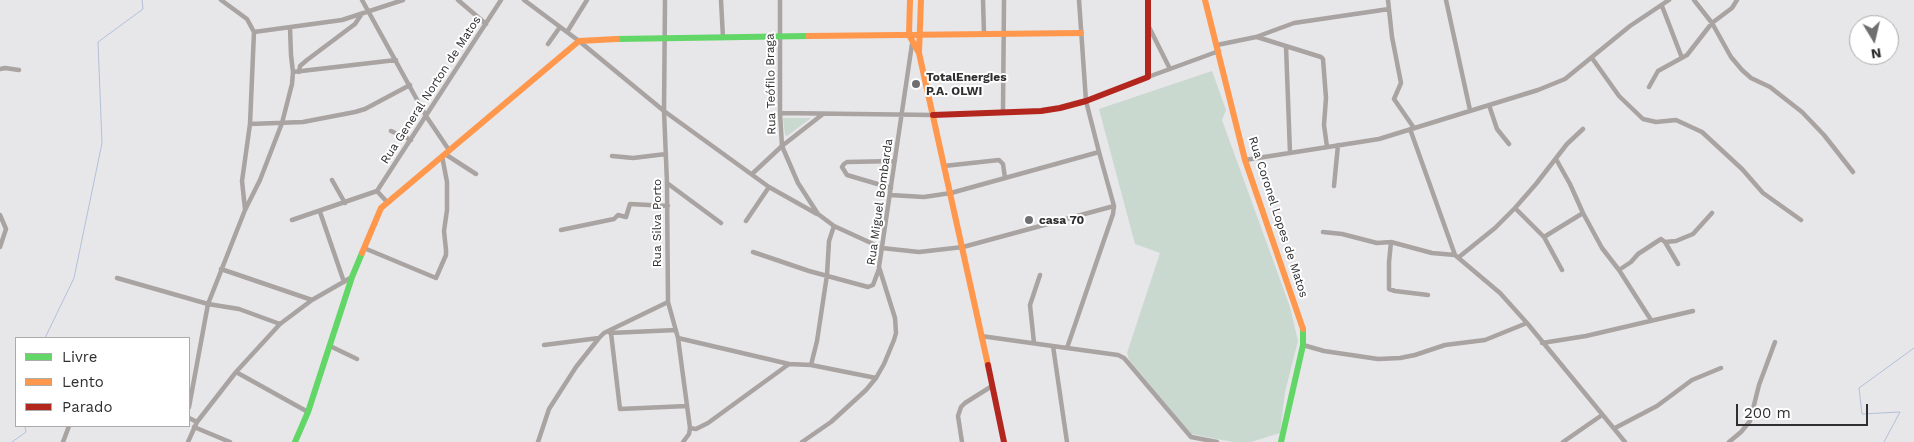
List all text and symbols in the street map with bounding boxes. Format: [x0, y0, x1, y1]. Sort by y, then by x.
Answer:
street label: Rua General Norton de Matos [378, 13, 484, 167]
north arrow [1849, 15, 1899, 65]
street label: Rua Teófilo Braga [763, 33, 779, 135]
text: N [1870, 45, 1883, 63]
place label: TotalEnergies P.A. OLWI [926, 70, 1007, 98]
marker: TotalEnergies P.A. OLWI [910, 78, 922, 90]
street label: Rua Coronel Lopes de Matos [1245, 135, 1311, 299]
street label: Rua Miguel Bombarda [864, 138, 896, 266]
street label: Rua Silva Porto [650, 179, 664, 267]
place label: casa 70 [1039, 213, 1084, 227]
marker: casa 70 [1023, 214, 1035, 226]
legend [15, 337, 190, 427]
text: Livre [62, 348, 97, 366]
text: Lento [62, 373, 104, 391]
scale bar [1739, 394, 1872, 426]
text: Parado [62, 398, 112, 416]
text: 200 m [1744, 404, 1791, 422]

